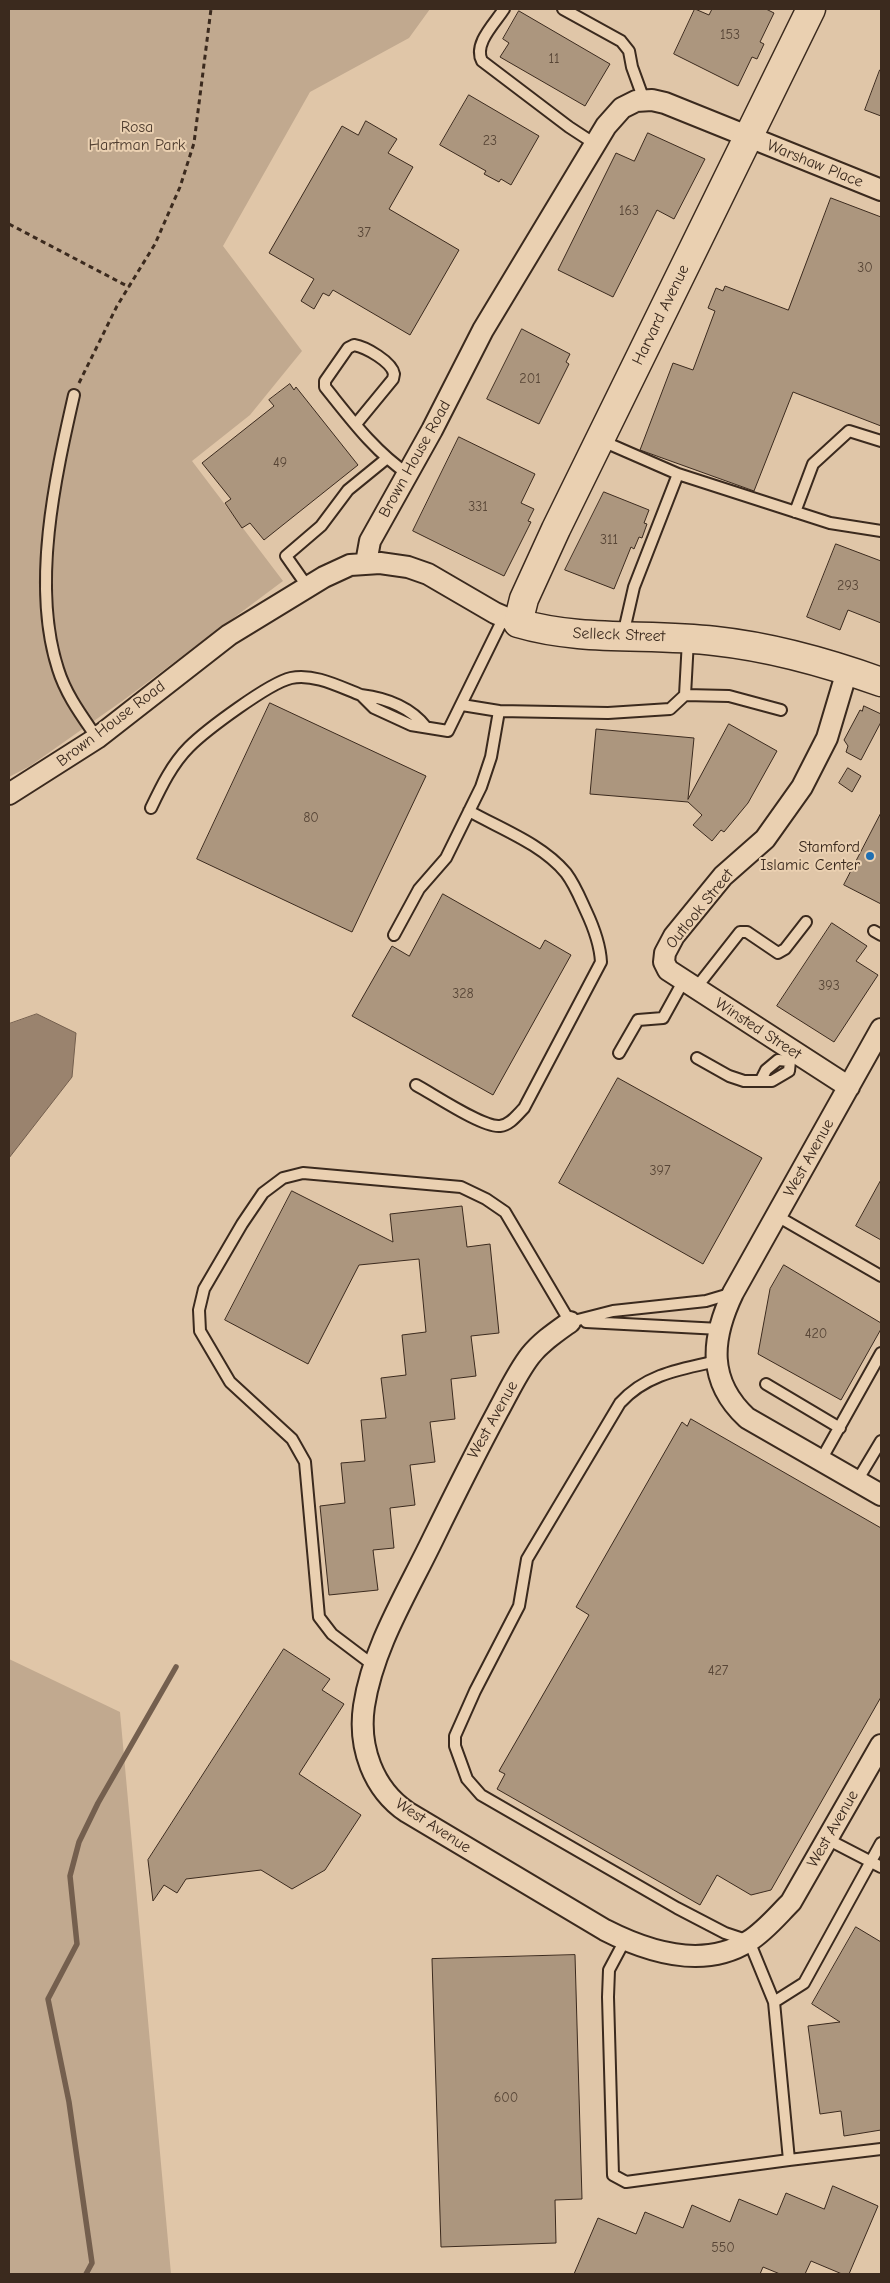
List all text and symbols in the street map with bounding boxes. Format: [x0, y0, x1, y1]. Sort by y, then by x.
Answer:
house number: 153 [720, 27, 740, 43]
house number: 11 [548, 51, 560, 67]
park label: Rosa Hartman Park [88, 117, 186, 155]
house number: 23 [483, 133, 497, 149]
street label: Warshaw Place [764, 136, 866, 192]
house number: 163 [619, 203, 639, 219]
house number: 37 [357, 225, 371, 241]
house number: 30 [857, 260, 873, 276]
street label: Harvard Avenue [628, 262, 694, 368]
house number: 201 [519, 371, 541, 387]
street label: Brown House Road [375, 397, 455, 521]
house number: 49 [273, 455, 287, 471]
house number: 331 [468, 499, 488, 515]
house number: 311 [600, 532, 618, 548]
house number: 293 [837, 578, 859, 594]
street label: Selleck Street [572, 624, 666, 646]
street label: Brown House Road [53, 677, 169, 771]
house number: 80 [303, 810, 319, 826]
place label: Stamford Islamic Center [760, 837, 860, 875]
marker: Stamford Islamic Center [864, 850, 876, 862]
street label: Outlook Street [662, 865, 738, 953]
house number: 393 [818, 978, 840, 994]
house number: 328 [452, 986, 474, 1002]
street label: Winsted Street [711, 994, 805, 1064]
street label: West Avenue [780, 1116, 838, 1200]
house number: 397 [649, 1163, 671, 1179]
house number: 420 [805, 1326, 827, 1342]
street label: West Avenue [464, 1378, 522, 1462]
house number: 427 [708, 1663, 728, 1679]
street label: West Avenue [803, 1787, 863, 1871]
street label: West Avenue [392, 1795, 474, 1857]
house number: 600 [494, 2090, 518, 2106]
house number: 550 [711, 2240, 735, 2256]

